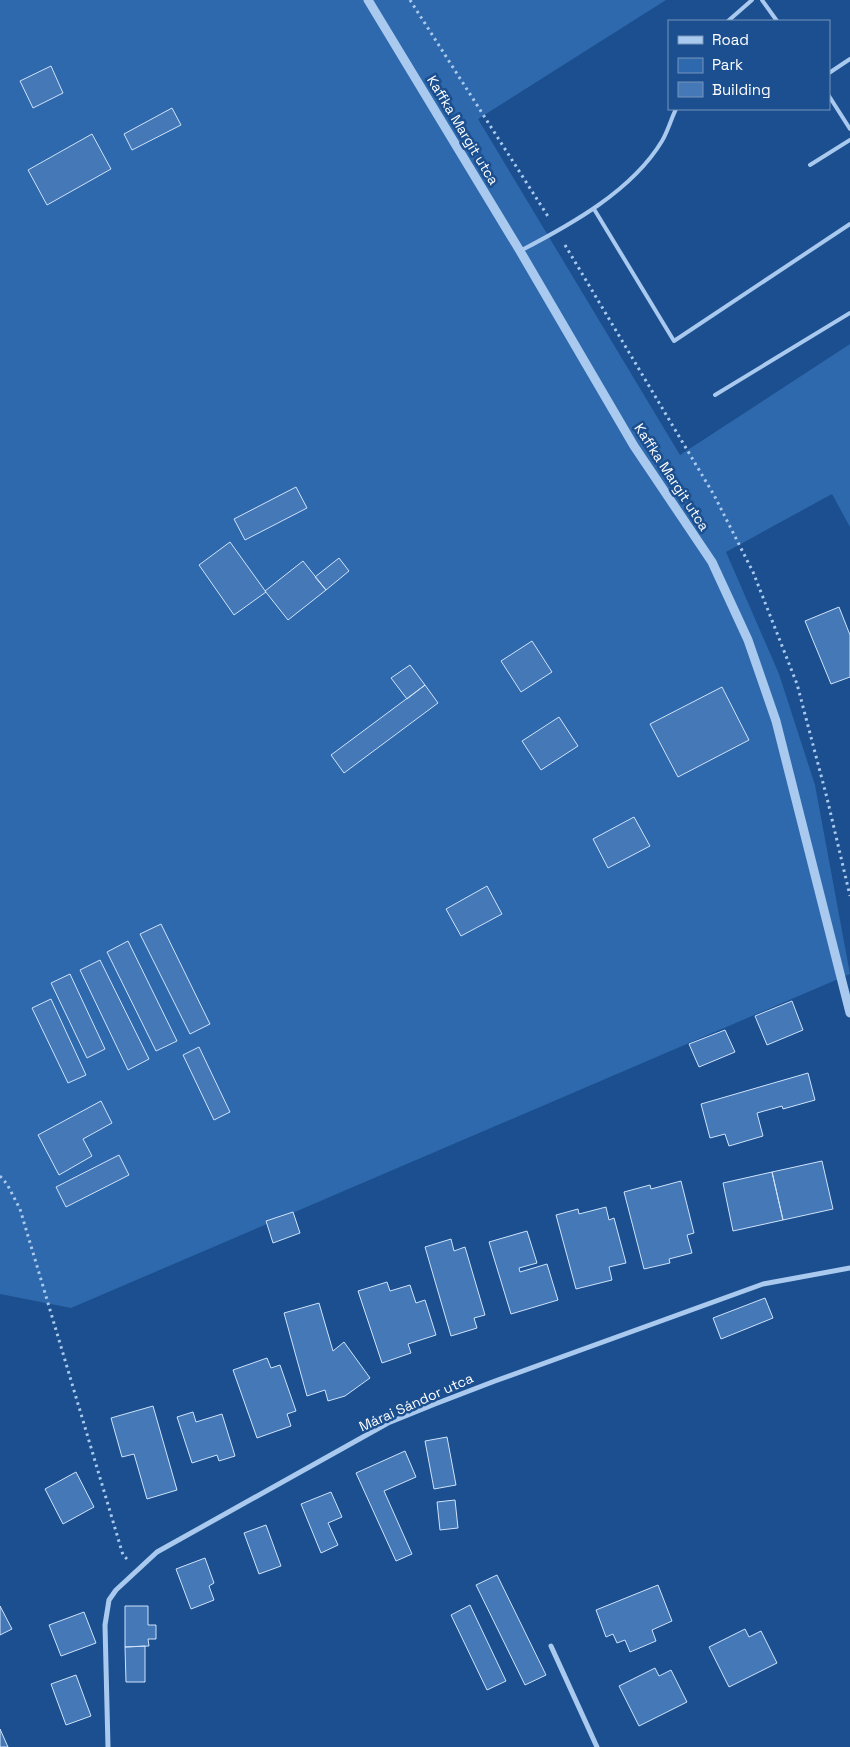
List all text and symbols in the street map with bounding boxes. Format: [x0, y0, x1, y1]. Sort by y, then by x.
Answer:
legend [668, 20, 830, 110]
text: Road [712, 30, 749, 49]
text: Park [712, 55, 743, 74]
street label: Kaffka Margit utca [423, 72, 503, 188]
text: Building [712, 80, 771, 99]
street label: Kaffka Margit utca [631, 420, 713, 534]
street label: Márai Sándor utca [356, 1369, 476, 1435]

